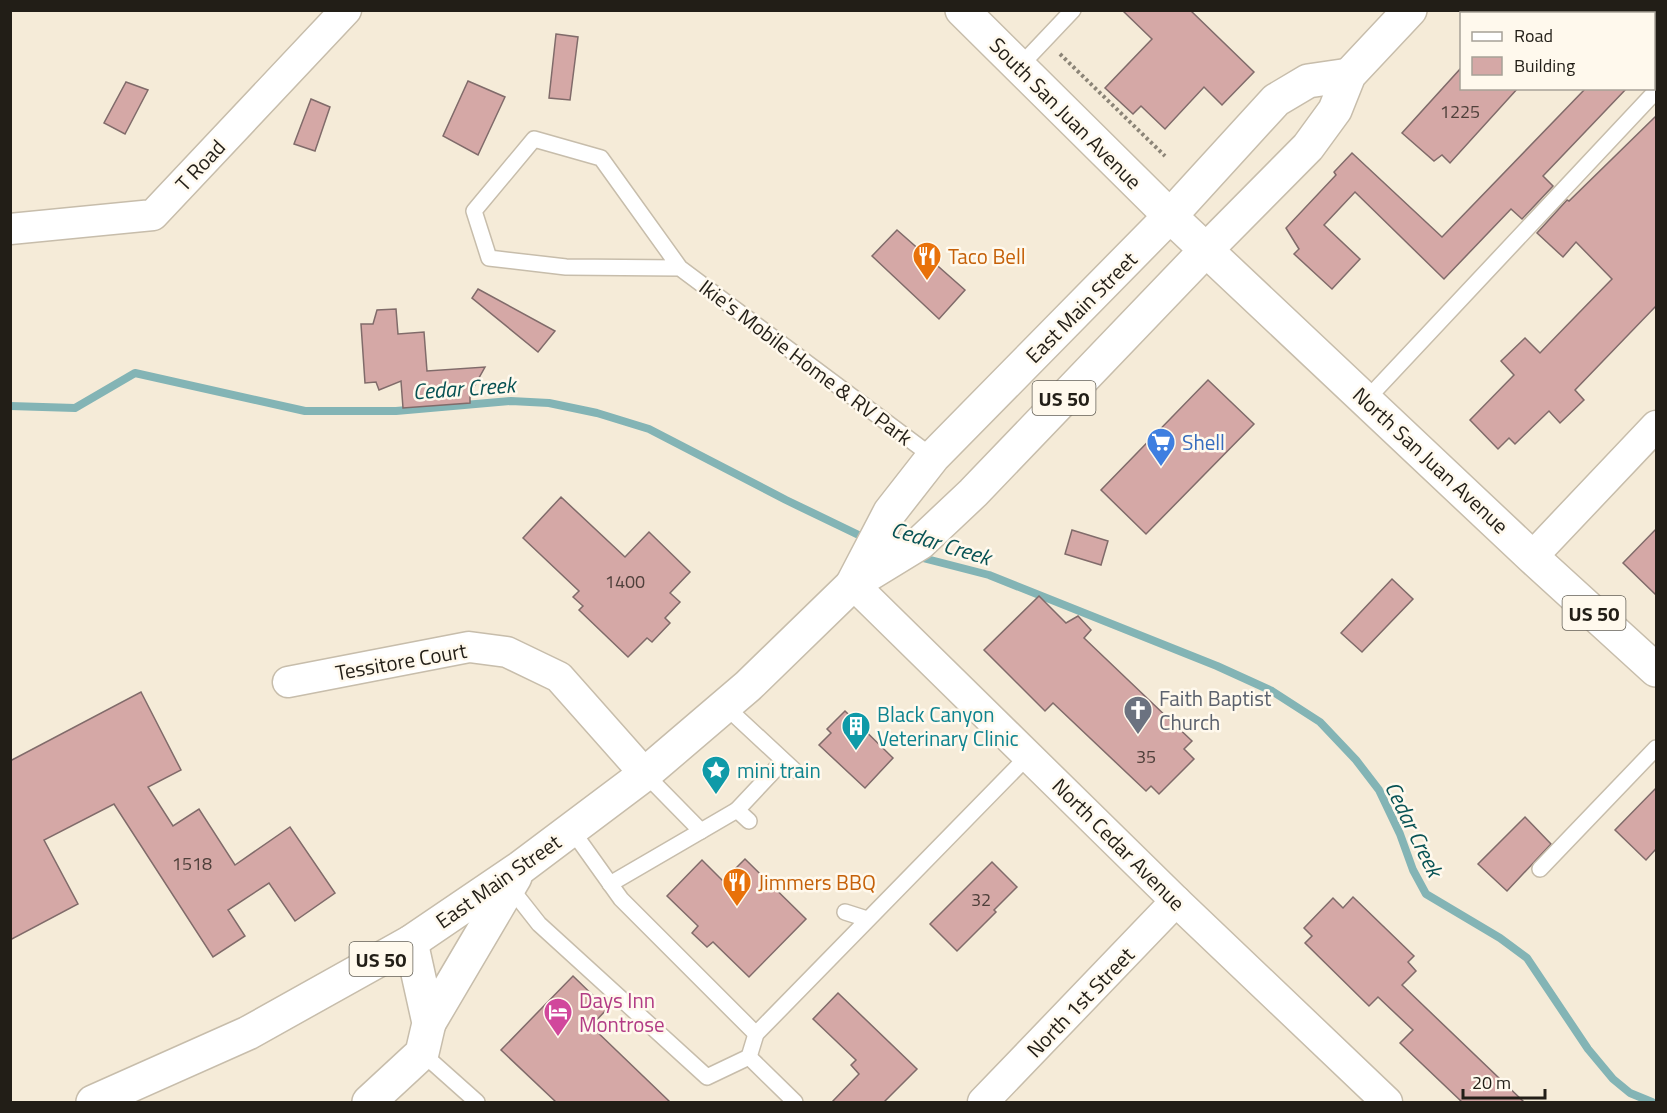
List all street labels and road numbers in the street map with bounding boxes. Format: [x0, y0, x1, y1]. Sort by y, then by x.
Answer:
street label: South San Juan Avenue [983, 30, 1149, 196]
street label: T Road [167, 132, 233, 198]
street label: East Main Street [1018, 243, 1145, 370]
street label: Ikie's Mobile Home & RV Park [693, 271, 919, 453]
street label: North San Juan Avenue [1346, 379, 1516, 541]
road number: US 50 [1032, 381, 1096, 415]
road number: US 50 [1562, 596, 1626, 630]
street label: Tessitore Court [333, 634, 470, 688]
street label: North Cedar Avenue [1045, 770, 1193, 918]
street label: East Main Street [429, 825, 568, 936]
street label: North 1st Street [1019, 939, 1142, 1065]
road number: US 50 [350, 942, 412, 976]

